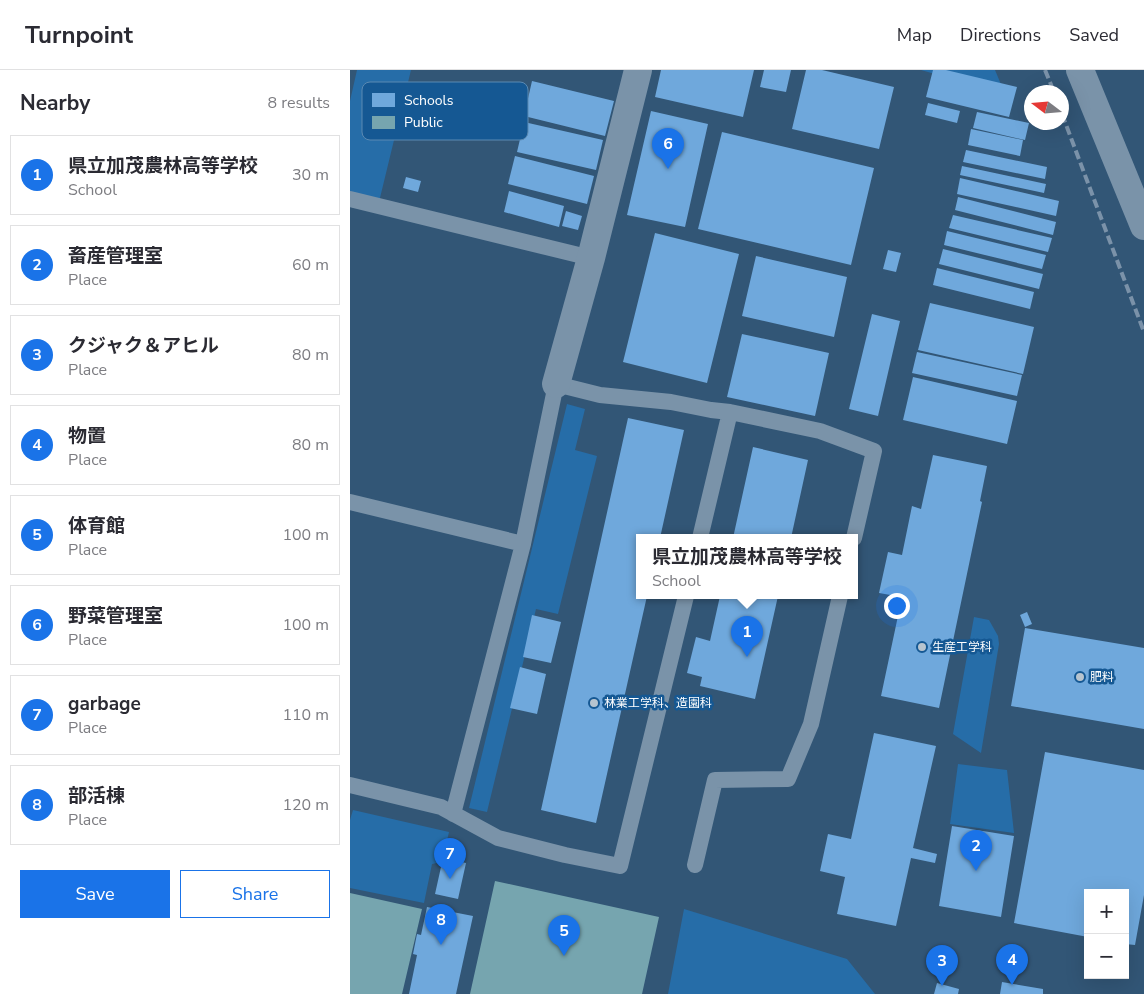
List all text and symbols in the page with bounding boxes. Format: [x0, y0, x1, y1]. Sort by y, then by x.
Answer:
text: Turnpoint [25, 19, 133, 51]
text: Map [897, 23, 932, 47]
text: Directions [960, 23, 1041, 47]
text: Saved [1069, 23, 1119, 47]
legend [362, 82, 528, 140]
north arrow [1024, 85, 1069, 130]
text: Nearby [20, 89, 90, 117]
text: Schools [404, 91, 454, 110]
text: 8 results [268, 92, 330, 114]
text: Public [404, 113, 443, 132]
pin: 6 [652, 128, 684, 169]
text: 県立加茂農林高等学校 [68, 153, 258, 179]
text: 1 [32, 164, 42, 186]
text: 30 m [292, 164, 329, 186]
text: School [68, 179, 117, 201]
text: 畜産管理室 [68, 243, 163, 269]
text: 2 [32, 254, 42, 276]
text: 60 m [292, 254, 329, 276]
text: Place [68, 269, 107, 291]
text: クジャク＆アヒル [68, 333, 219, 359]
text: 3 [32, 344, 42, 366]
text: 80 m [292, 344, 329, 366]
text: Place [68, 359, 107, 381]
text: 物置 [68, 423, 106, 449]
text: 4 [32, 434, 42, 456]
text: 80 m [292, 434, 329, 456]
text: Place [68, 449, 107, 471]
text: 体育館 [68, 513, 125, 539]
text: 5 [32, 524, 42, 546]
text: 100 m [282, 524, 329, 546]
popup [636, 534, 858, 599]
text: Place [68, 539, 107, 561]
text: 県立加茂農林高等学校 [652, 544, 842, 570]
text: School [652, 570, 701, 592]
your location [884, 593, 910, 619]
text: 野菜管理室 [68, 603, 163, 629]
text: 6 [32, 614, 42, 636]
text: 100 m [282, 614, 329, 636]
pin: 1 [731, 616, 763, 657]
text: Place [68, 629, 107, 651]
place label: 生産工学科 [932, 639, 992, 655]
marker: 生産工学科 [916, 641, 928, 653]
place label: 肥料 [1090, 669, 1114, 685]
marker: 肥料 [1074, 671, 1086, 683]
text: garbage [68, 691, 141, 717]
place label: 林業工学科、造園科 [604, 695, 712, 711]
marker: 林業工学科、造園科 [588, 697, 600, 709]
text: 7 [32, 704, 42, 726]
text: 110 m [282, 704, 329, 726]
text: Place [68, 717, 107, 739]
text: 部活棟 [68, 783, 125, 809]
text: 8 [32, 794, 42, 816]
text: 120 m [282, 794, 329, 816]
text: Place [68, 809, 107, 831]
pin: 2 [960, 830, 992, 871]
pin: 7 [434, 838, 466, 879]
button: Save [20, 870, 170, 918]
button: Share [180, 870, 330, 918]
map controls [1084, 889, 1129, 979]
button: + [1084, 889, 1129, 934]
pin: 8 [425, 904, 457, 945]
pin: 5 [548, 915, 580, 956]
button: − [1084, 934, 1129, 979]
pin: 4 [996, 944, 1028, 985]
pin: 3 [926, 945, 958, 986]

